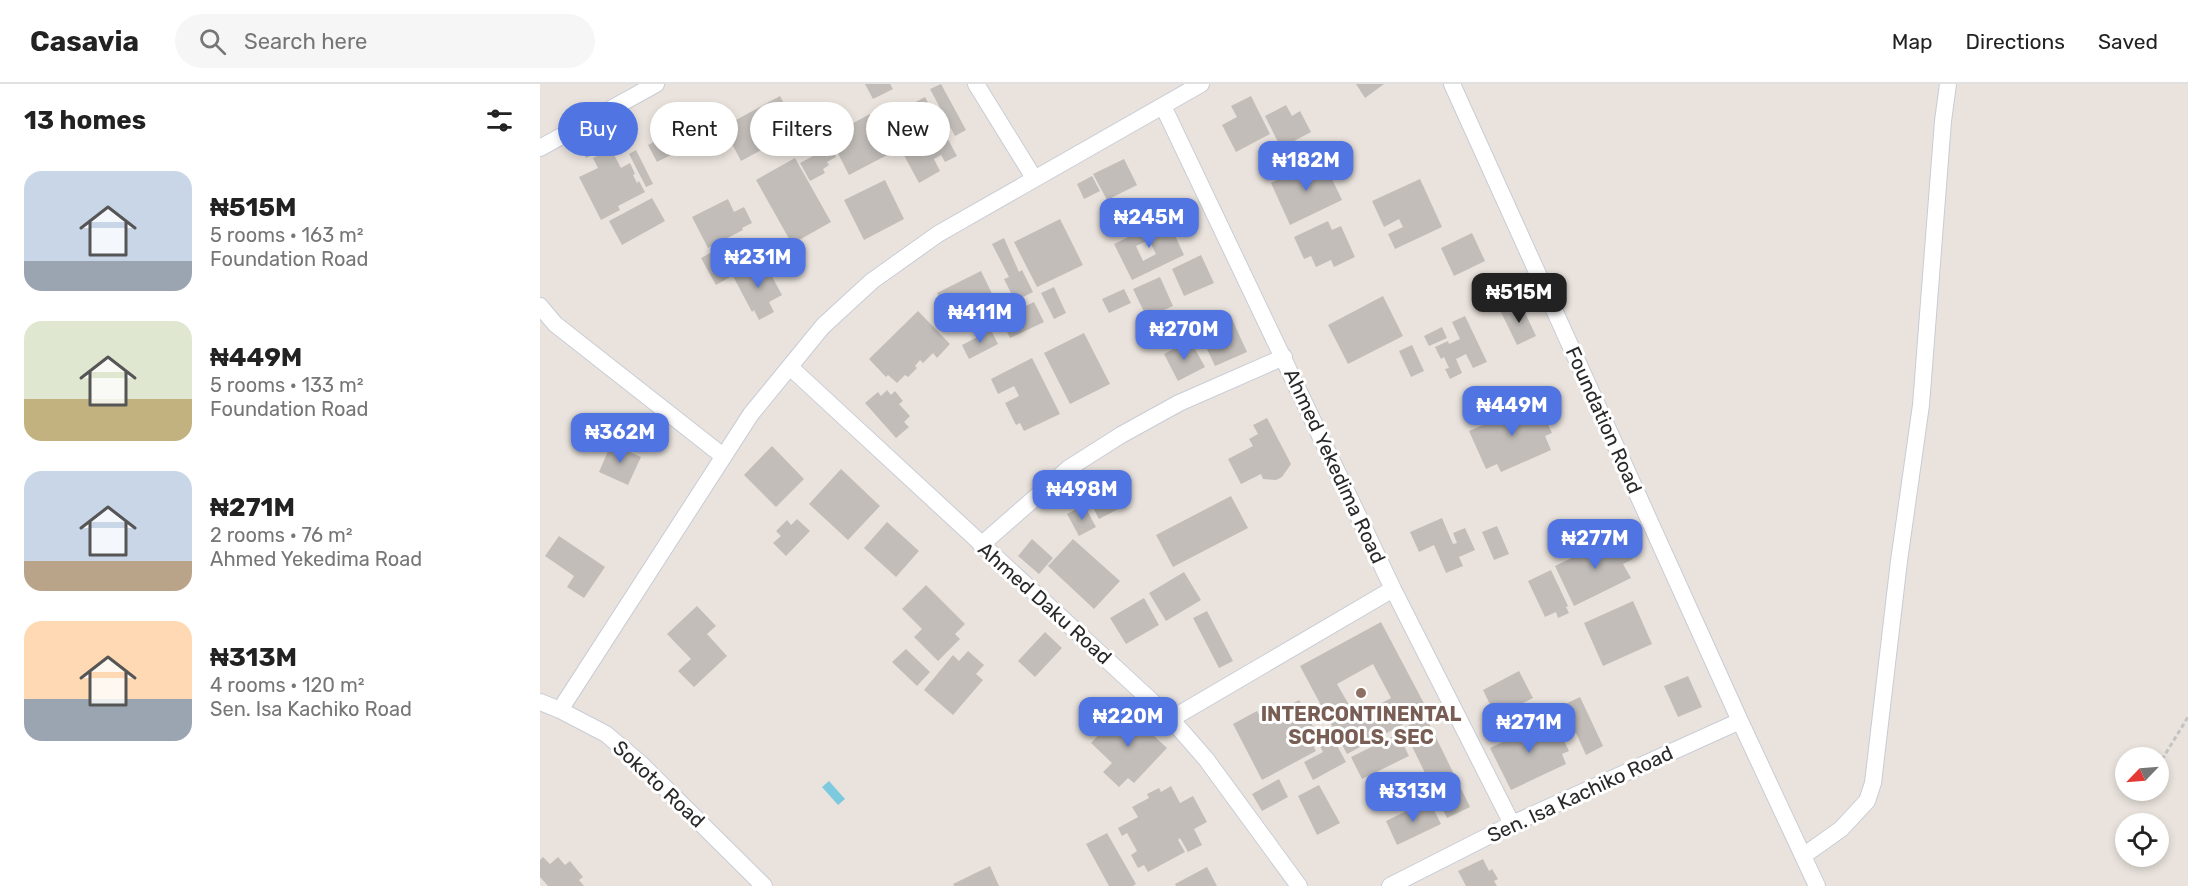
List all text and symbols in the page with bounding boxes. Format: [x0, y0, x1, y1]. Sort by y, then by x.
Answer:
search box [175, 14, 595, 68]
text: Casavia [30, 25, 139, 58]
icon: search [196, 25, 229, 58]
text: Search here [244, 28, 367, 55]
text: Map [1892, 29, 1933, 54]
text: Directions [1966, 29, 2065, 54]
text: Saved [2098, 29, 2158, 54]
chip: Buy [558, 102, 638, 156]
chip: Rent [650, 102, 738, 156]
chip: Filters [750, 102, 854, 156]
chip: New [866, 102, 950, 156]
icon: filters [483, 104, 516, 137]
text: 13 homes [24, 105, 146, 136]
pin: ₦182M [1264, 141, 1348, 192]
text: ₦182M [1272, 148, 1340, 172]
text: ₦515M [210, 192, 297, 223]
icon: home [72, 195, 144, 267]
pin: ₦245M [1107, 198, 1191, 249]
text: ₦245M [1114, 205, 1184, 229]
text: 5 rooms · 163 m² [210, 223, 364, 247]
pin: ₦231M [716, 238, 800, 289]
text: ₦231M [725, 245, 791, 269]
text: Foundation Road [210, 247, 369, 271]
pin: ₦515M [1477, 273, 1561, 324]
text: ₦515M [1486, 280, 1552, 304]
pin: ₦411M [938, 293, 1022, 344]
text: ₦411M [948, 300, 1012, 324]
pin: ₦270M [1142, 310, 1226, 361]
text: ₦270M [1149, 317, 1219, 341]
text: ₦449M [210, 342, 302, 373]
street label: Foundation Road [1561, 343, 1647, 497]
icon: home [72, 345, 144, 417]
street label: Ahmed Yekedima Road [1279, 365, 1391, 567]
text: 5 rooms · 133 m² [210, 373, 364, 397]
pin: ₦449M [1470, 386, 1554, 437]
text: ₦449M [1476, 393, 1548, 417]
text: Foundation Road [210, 397, 369, 421]
pin: ₦362M [578, 413, 662, 464]
text: ₦362M [585, 420, 655, 444]
pin: ₦498M [1040, 470, 1124, 521]
text: ₦498M [1047, 477, 1117, 501]
text: ₦271M [210, 492, 295, 523]
icon: home [72, 495, 144, 567]
pin: ₦277M [1553, 519, 1637, 570]
text: 2 rooms · 76 m² [210, 523, 353, 547]
text: ₦277M [1562, 526, 1628, 550]
street label: Ahmed Daku Road [973, 537, 1117, 669]
text: Ahmed Yekedima Road [210, 547, 422, 571]
text: ₦313M [210, 642, 297, 673]
icon: home [72, 645, 144, 717]
text: 4 rooms · 120 m² [210, 673, 365, 697]
marker: INTERCONTINENTAL SCHOOLS, SEC [1354, 686, 1368, 700]
text: Sen. Isa Kachiko Road [210, 697, 412, 721]
pin: ₦220M [1086, 697, 1170, 748]
place label: INTERCONTINENTAL SCHOOLS, SEC [1261, 702, 1461, 749]
pin: ₦271M [1487, 703, 1571, 754]
text: ₦220M [1093, 704, 1163, 728]
text: ₦271M [1496, 710, 1562, 734]
street label: Sokoto Road [608, 735, 710, 833]
street label: Sen. Isa Kachiko Road [1483, 740, 1677, 848]
north arrow [2115, 747, 2169, 801]
map controls [2115, 747, 2169, 867]
pin: ₦313M [1371, 772, 1455, 823]
text: ₦313M [1379, 779, 1447, 803]
button: locate [2115, 813, 2169, 867]

